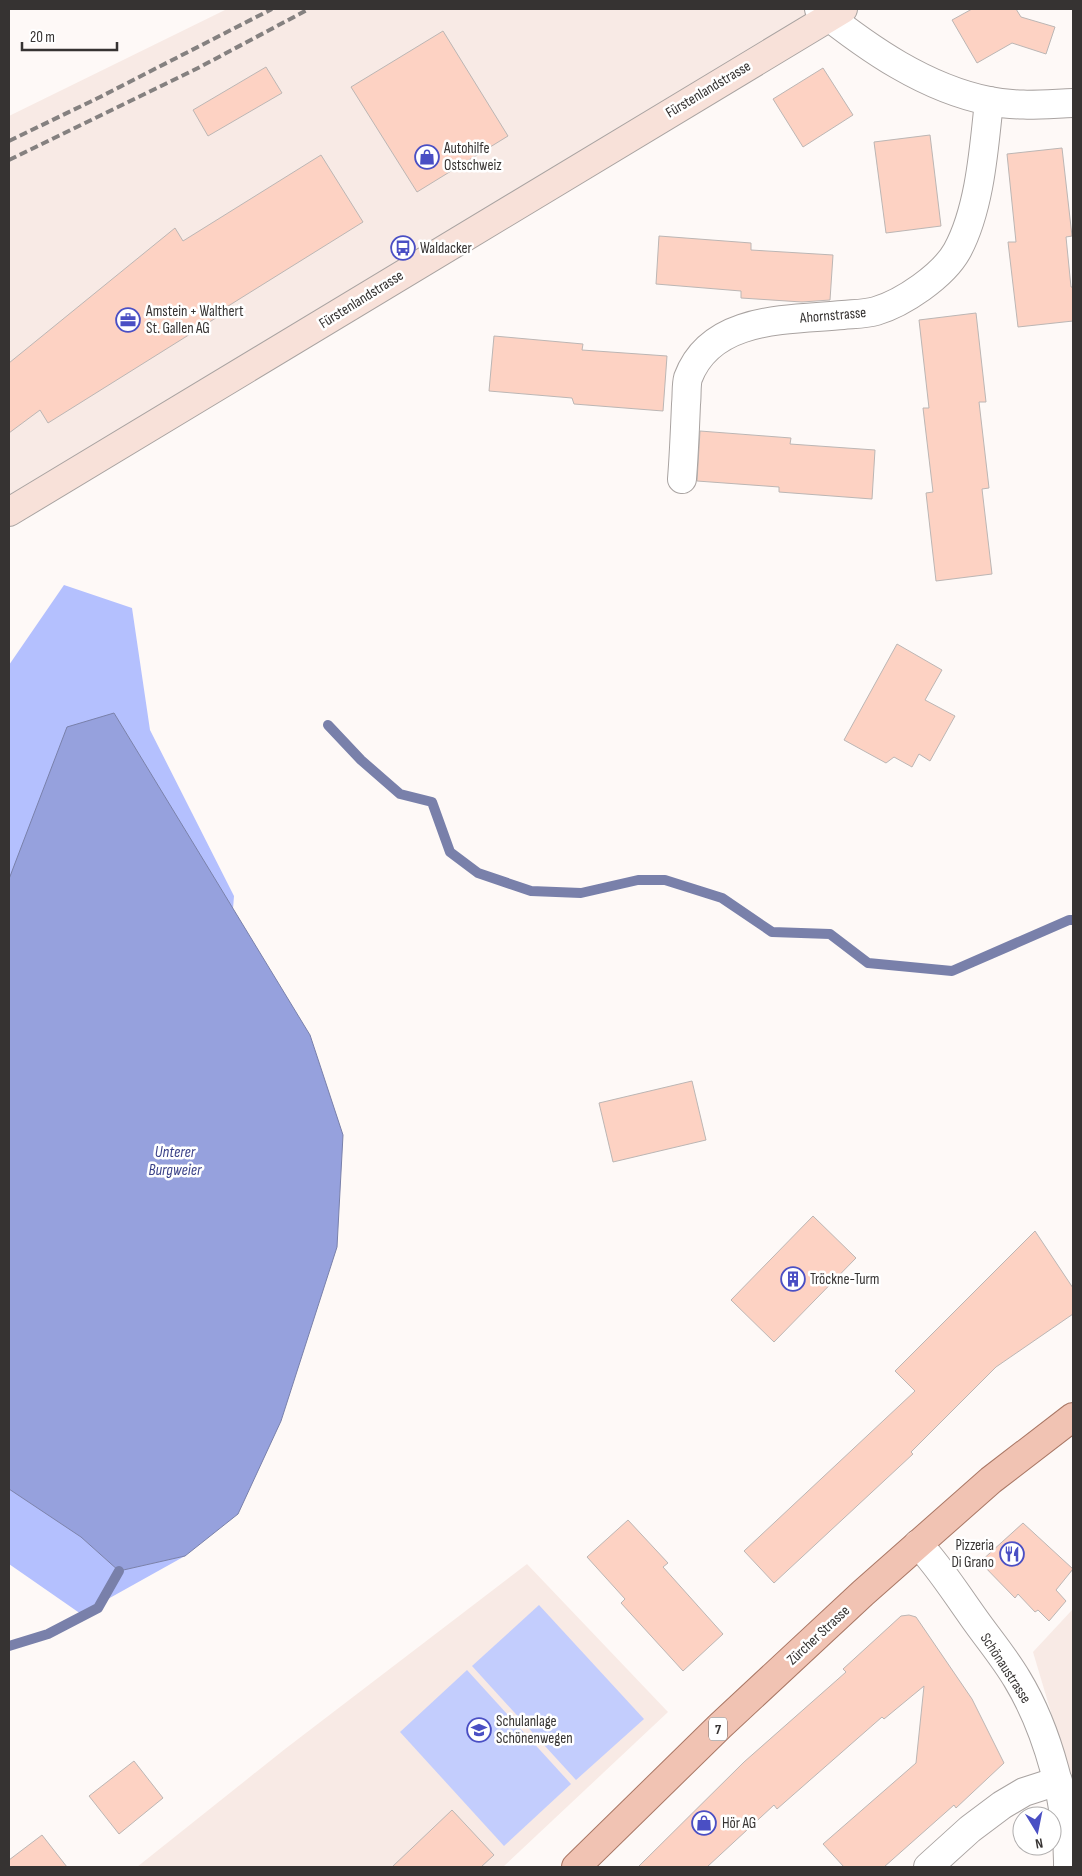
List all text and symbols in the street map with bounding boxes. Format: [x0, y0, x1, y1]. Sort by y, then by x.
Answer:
scale bar [22, 20, 118, 52]
text: 20 m [30, 28, 55, 47]
street label: Fürstenlandstrasse [662, 57, 754, 122]
place label: Autohilfe Ostschweiz [443, 139, 502, 175]
shop icon: Autohilfe Ostschweiz [414, 144, 440, 170]
bus stop icon: Waldacker [390, 235, 416, 261]
place label: Waldacker [420, 239, 472, 258]
street label: Fürstenlandstrasse [316, 266, 407, 333]
place label: Amstein + Walthert St. Gallen AG [145, 302, 244, 338]
street label: Ahornstrasse [798, 303, 867, 328]
office icon: Amstein + Walthert St. Gallen AG [115, 307, 141, 333]
water label: Unterer Burgweier [149, 1143, 202, 1180]
building icon: Tröckne-Turm [780, 1266, 806, 1292]
place label: Tröckne-Turm [810, 1270, 879, 1289]
place label: Pizzeria Di Grano [951, 1536, 994, 1572]
restaurant icon: Pizzeria Di Grano [999, 1541, 1025, 1567]
street label: Zürcher Strasse [783, 1601, 854, 1669]
street label: Schönaustrasse [976, 1630, 1035, 1707]
place label: Schulanlage Schönenwegen [496, 1712, 573, 1748]
school or university icon: Schulanlage Schönenwegen [466, 1717, 492, 1743]
road number: 7 [709, 1718, 727, 1740]
north arrow [1012, 1806, 1062, 1856]
shop icon: Hör AG [691, 1810, 717, 1836]
place label: Hör AG [722, 1814, 756, 1833]
text: N [1034, 1834, 1044, 1852]

